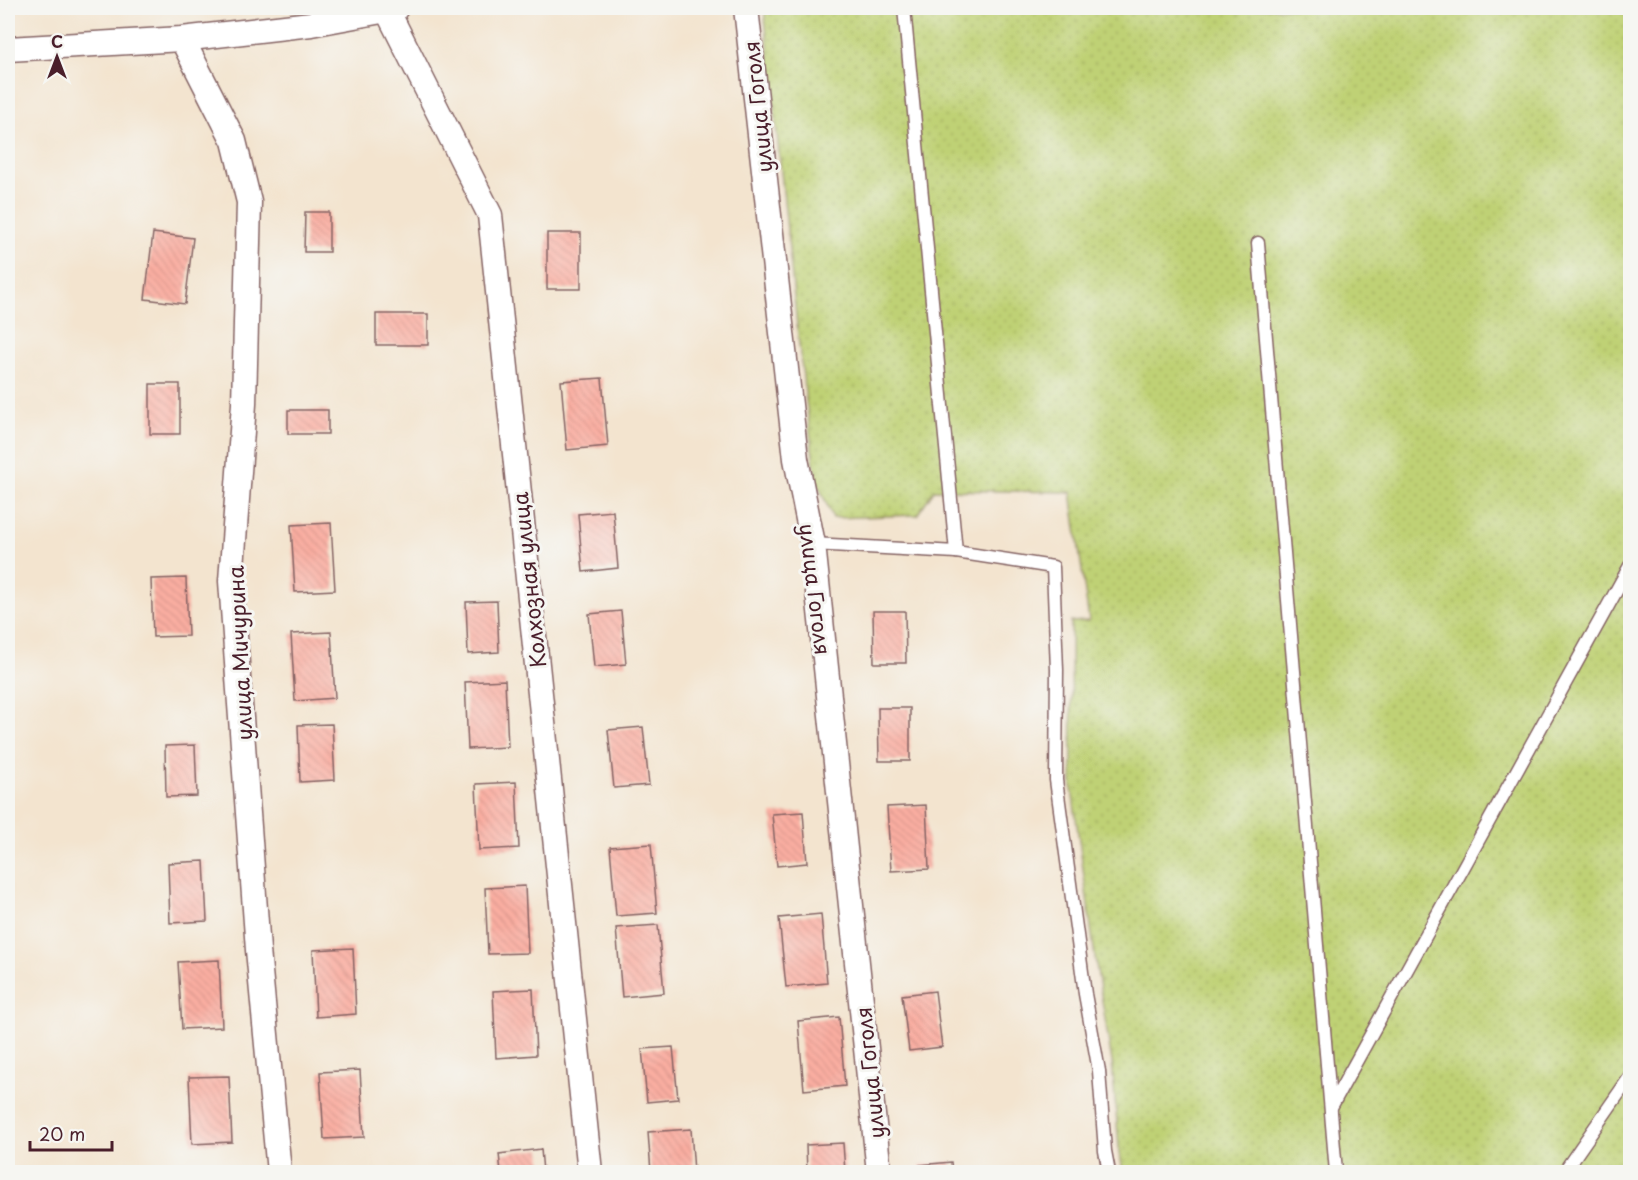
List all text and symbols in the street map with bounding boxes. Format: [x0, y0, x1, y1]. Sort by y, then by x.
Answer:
north arrow [27, 27, 87, 87]
text: С [51, 29, 63, 53]
street label: улица Гоголя [734, 40, 780, 174]
street label: Колхозная улица [503, 490, 553, 669]
street label: улица Гоголя [792, 521, 840, 657]
street label: улица Мичурина [218, 564, 260, 741]
street label: улица Гоголя [846, 1006, 892, 1140]
scale bar [30, 1114, 112, 1152]
text: 20 m [39, 1120, 85, 1147]

